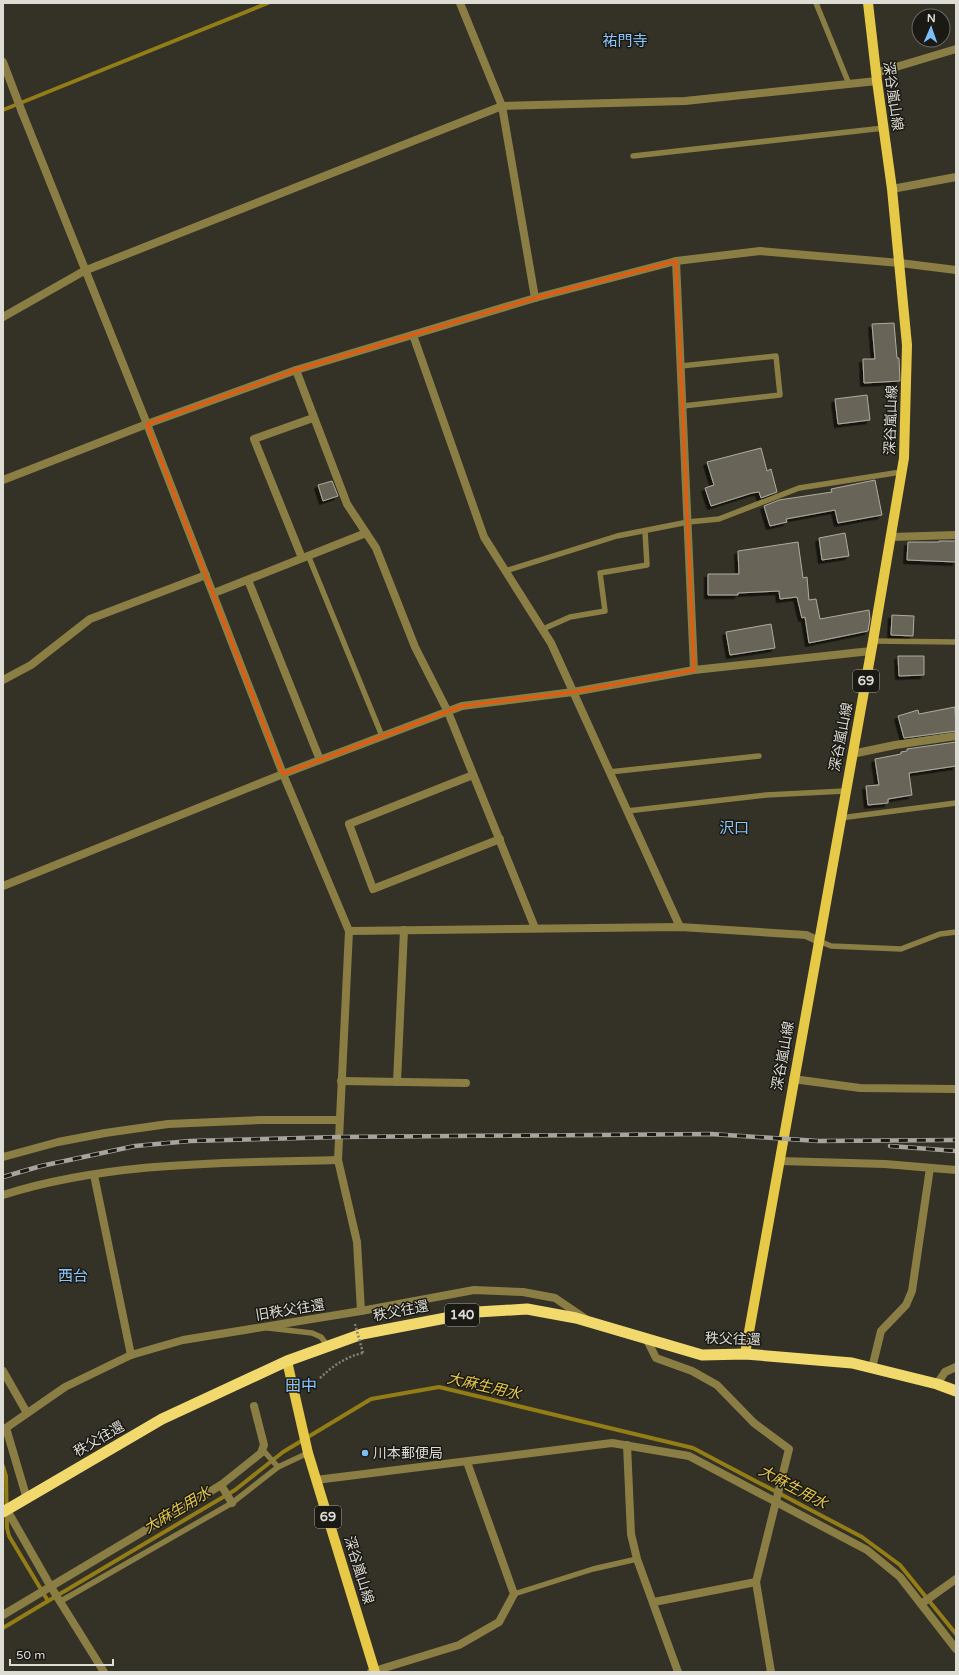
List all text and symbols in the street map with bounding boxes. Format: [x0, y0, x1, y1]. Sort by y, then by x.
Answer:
north arrow [911, 8, 951, 48]
text: N [927, 12, 936, 25]
district label: 祐門寺 [602, 32, 648, 50]
street label: 深谷嵐山線 [880, 60, 906, 132]
street label: 深谷嵐山線 [881, 385, 901, 455]
road number: 69 [853, 670, 879, 692]
street label: 深谷嵐山線 [826, 701, 856, 773]
district label: 沢口 [719, 819, 749, 837]
street label: 深谷嵐山線 [769, 1020, 797, 1092]
district label: 西台 [58, 1267, 88, 1285]
street label: 旧秩父往還 [254, 1296, 326, 1324]
street label: 秩父往還 [372, 1297, 430, 1325]
road number: 140 [445, 1304, 479, 1326]
street label: 秩父往還 [705, 1330, 761, 1348]
water label: 大麻生用水 [445, 1369, 525, 1404]
district label: 田中 [285, 1376, 317, 1396]
street label: 秩父往還 [71, 1418, 127, 1460]
place label: 川本郵便局 [373, 1445, 443, 1462]
marker: 川本郵便局 [360, 1448, 370, 1458]
water label: 大麻生用水 [756, 1461, 832, 1513]
water label: 大麻生用水 [140, 1482, 215, 1537]
road number: 69 [315, 1506, 341, 1528]
street label: 深谷嵐山線 [341, 1534, 377, 1606]
scale bar [10, 1641, 113, 1667]
text: 50 m [16, 1648, 45, 1662]

